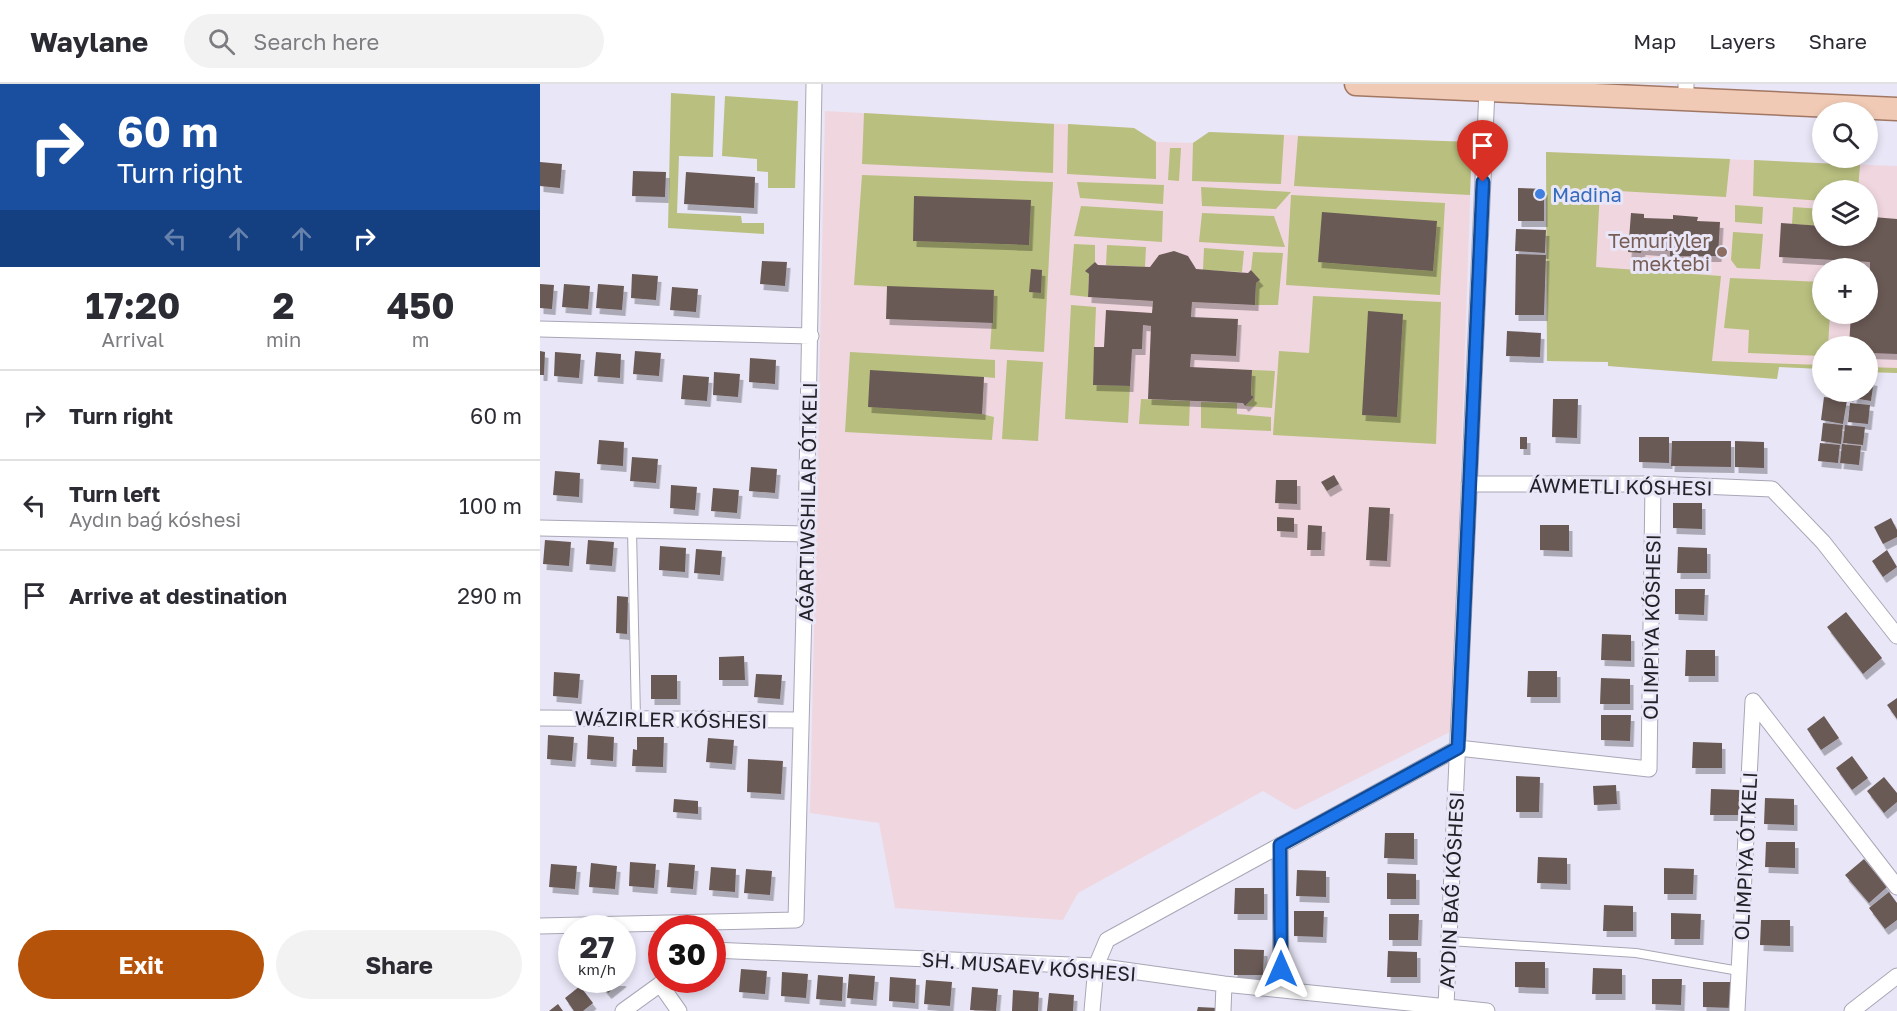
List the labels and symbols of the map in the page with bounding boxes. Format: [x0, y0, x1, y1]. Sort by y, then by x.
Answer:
pin [1457, 120, 1508, 182]
place label: Madina [1552, 182, 1622, 206]
marker: Madina [1533, 187, 1547, 201]
place label: Temuriyler mektebi [1608, 228, 1710, 275]
marker: Temuriyler mektebi [1715, 245, 1729, 259]
street label: AǴARTIWSHILAR ÓTKELI [793, 382, 821, 622]
street label: ÁWMETLI KÓSHESI [1529, 472, 1713, 500]
street label: OLIMPIYA KÓSHESI [1637, 534, 1665, 720]
street label: WÁZIRLER KÓSHESI [574, 705, 768, 733]
street label: OLIMPIYA ÓTKELI [1729, 771, 1761, 941]
street label: AYDIN BAǴ KÓSHESI [1434, 791, 1468, 989]
speed limit sign: 30 [648, 915, 726, 993]
position arrow [1249, 937, 1313, 1001]
street label: SH. MUSAEV KÓSHESI [921, 947, 1137, 985]

